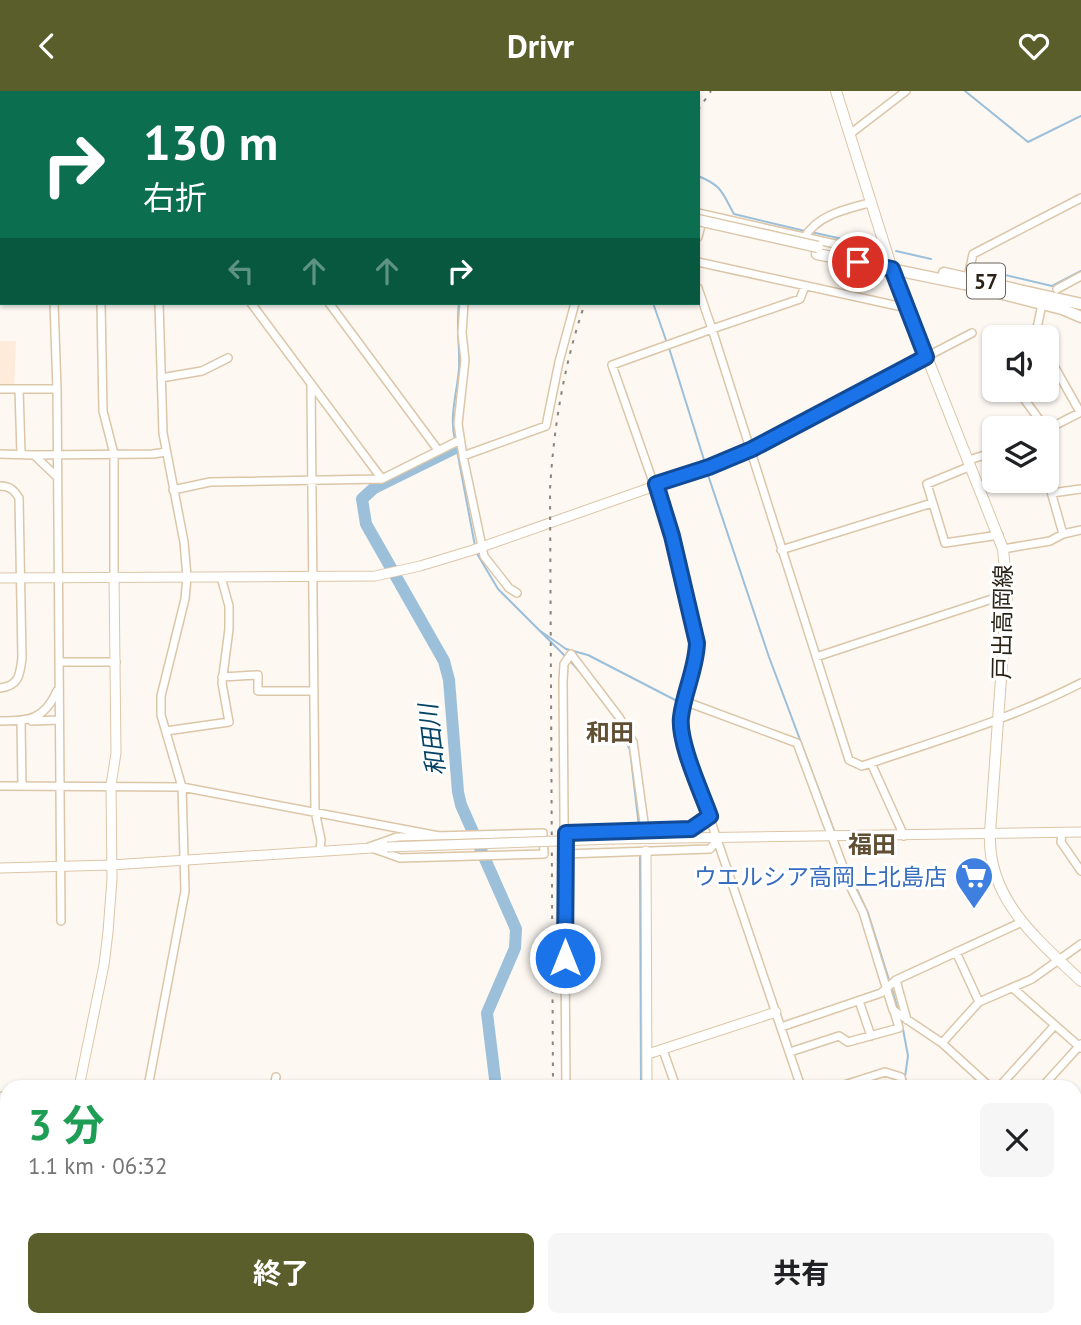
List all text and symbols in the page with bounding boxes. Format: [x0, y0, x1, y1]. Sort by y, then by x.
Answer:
text: Drivr [507, 25, 574, 67]
icon: back [28, 27, 66, 65]
icon: heart [1015, 27, 1053, 65]
text: 130 m [143, 110, 278, 174]
icon: right [28, 119, 119, 210]
text: 右折 [143, 176, 207, 218]
pin [828, 232, 888, 292]
icon: arrive [839, 243, 877, 281]
icon: left [222, 252, 260, 290]
icon: ahead [295, 252, 333, 290]
icon: ahead [368, 252, 406, 290]
icon: right [441, 252, 479, 290]
road number: 57 [967, 263, 1005, 299]
map controls [982, 325, 1059, 493]
button: sound [982, 325, 1059, 402]
button: layers [982, 416, 1059, 493]
street label: 戸出高岡線 [986, 564, 1018, 680]
water label: 和田川 [412, 699, 452, 778]
district label: 和田 [586, 717, 634, 748]
district label: 福田 [848, 829, 896, 860]
supermarket icon: ウエルシア高岡上北島店 [953, 855, 995, 910]
place label: ウエルシア高岡上北島店 [694, 862, 947, 891]
position arrow [528, 921, 602, 995]
text: 3 分 [28, 1097, 104, 1152]
button: close [980, 1103, 1054, 1177]
text: 1.1 km · 06:32 [28, 1151, 167, 1180]
button: 終了 [28, 1233, 534, 1313]
button: 共有 [548, 1233, 1054, 1313]

